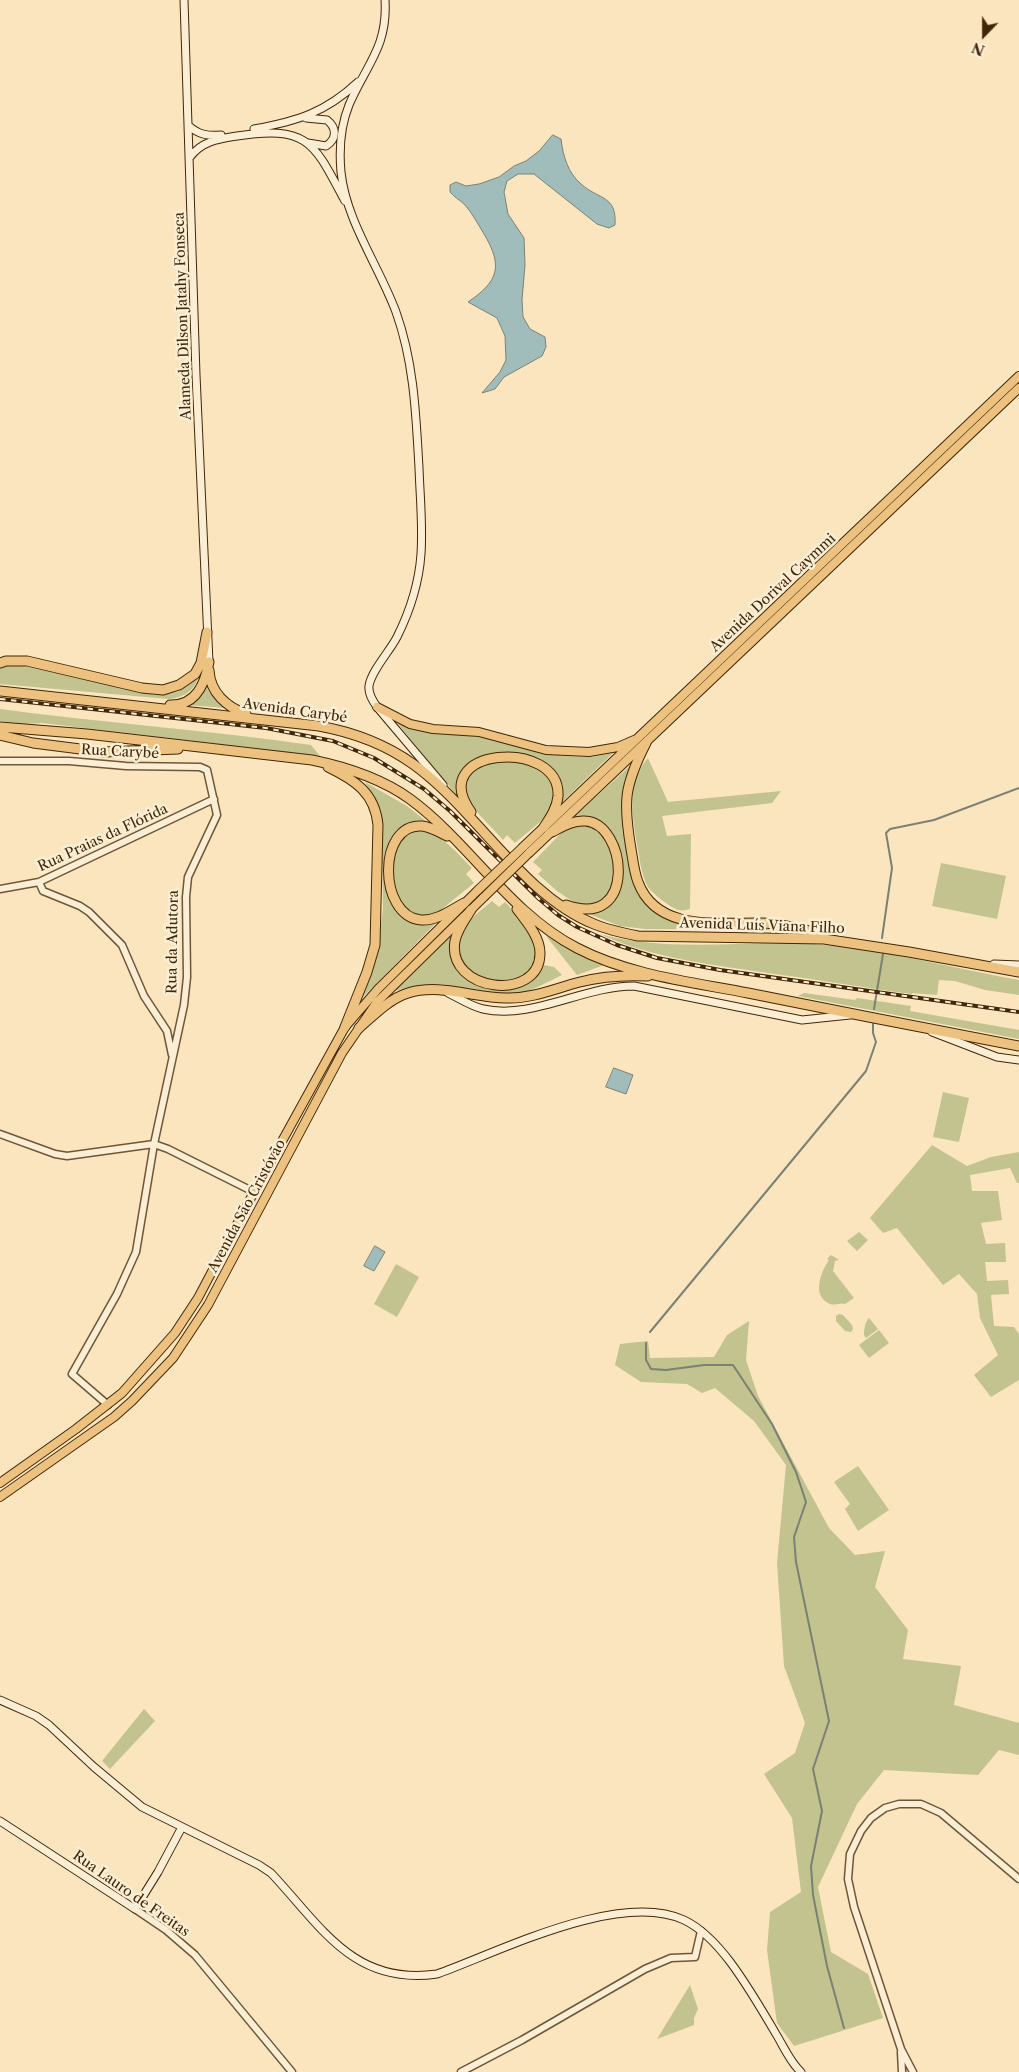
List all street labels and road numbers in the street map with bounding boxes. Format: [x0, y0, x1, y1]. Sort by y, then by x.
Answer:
street label: Alameda Dilson Jatahy Fonseca [171, 212, 195, 420]
street label: Avenida Dorival Caymmi [707, 530, 839, 656]
street label: Avenida Carybé [242, 695, 348, 727]
street label: Rua Carybé [81, 742, 159, 762]
street label: Rua Praias da Flórida [35, 801, 171, 875]
street label: Rua da Adutora [164, 890, 182, 994]
street label: Avenida Luís Viana Filho [679, 915, 845, 937]
street label: Avenida São Cristóvão [205, 1137, 289, 1275]
street label: Rua Lauro de Freitas [69, 1847, 193, 1941]

